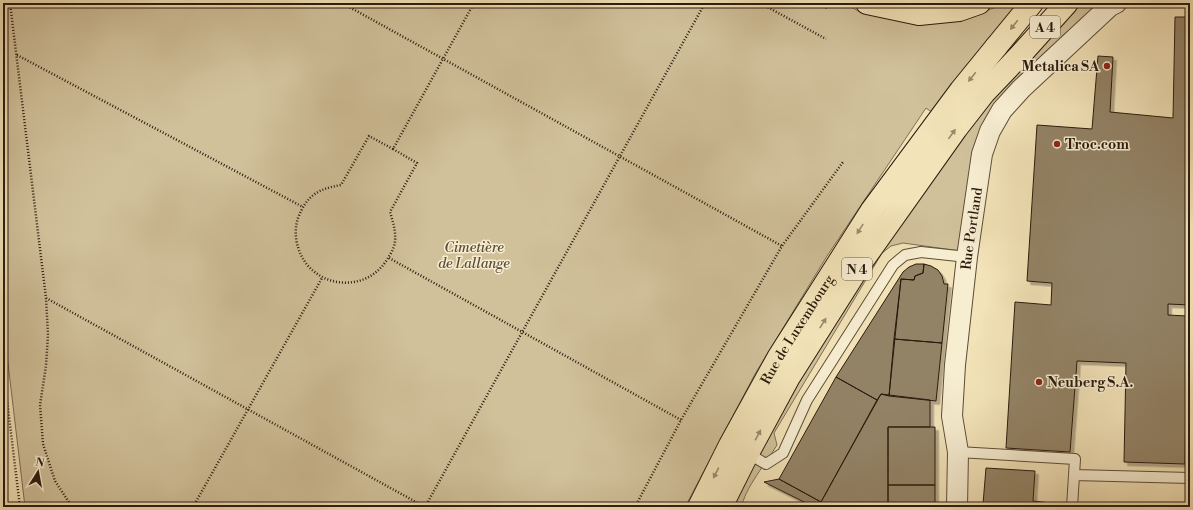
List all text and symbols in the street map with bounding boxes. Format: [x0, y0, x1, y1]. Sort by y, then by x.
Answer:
road number: A 4 [1030, 16, 1060, 38]
one-way arrow [1010, 19, 1019, 30]
place label: Metalica SA [1021, 58, 1100, 76]
marker: Metalica SA [1102, 61, 1112, 71]
one-way arrow [967, 72, 976, 83]
one-way arrow [948, 129, 956, 140]
place label: Troc.com [1065, 136, 1129, 154]
marker: Troc.com [1052, 139, 1062, 149]
street label: Rue Portland [958, 186, 987, 271]
one-way arrow [856, 224, 864, 234]
park label: Cimetière de Lallange [438, 239, 510, 273]
road number: N 4 [842, 258, 872, 280]
street label: Rue de Luxembourg [757, 271, 839, 388]
one-way arrow [820, 317, 827, 329]
place label: Neuberg S.A. [1047, 374, 1134, 392]
marker: Neuberg S.A. [1034, 377, 1044, 387]
one-way arrow [754, 429, 761, 441]
north arrow [18, 452, 58, 492]
text: N [34, 455, 46, 471]
one-way arrow [713, 468, 719, 479]

